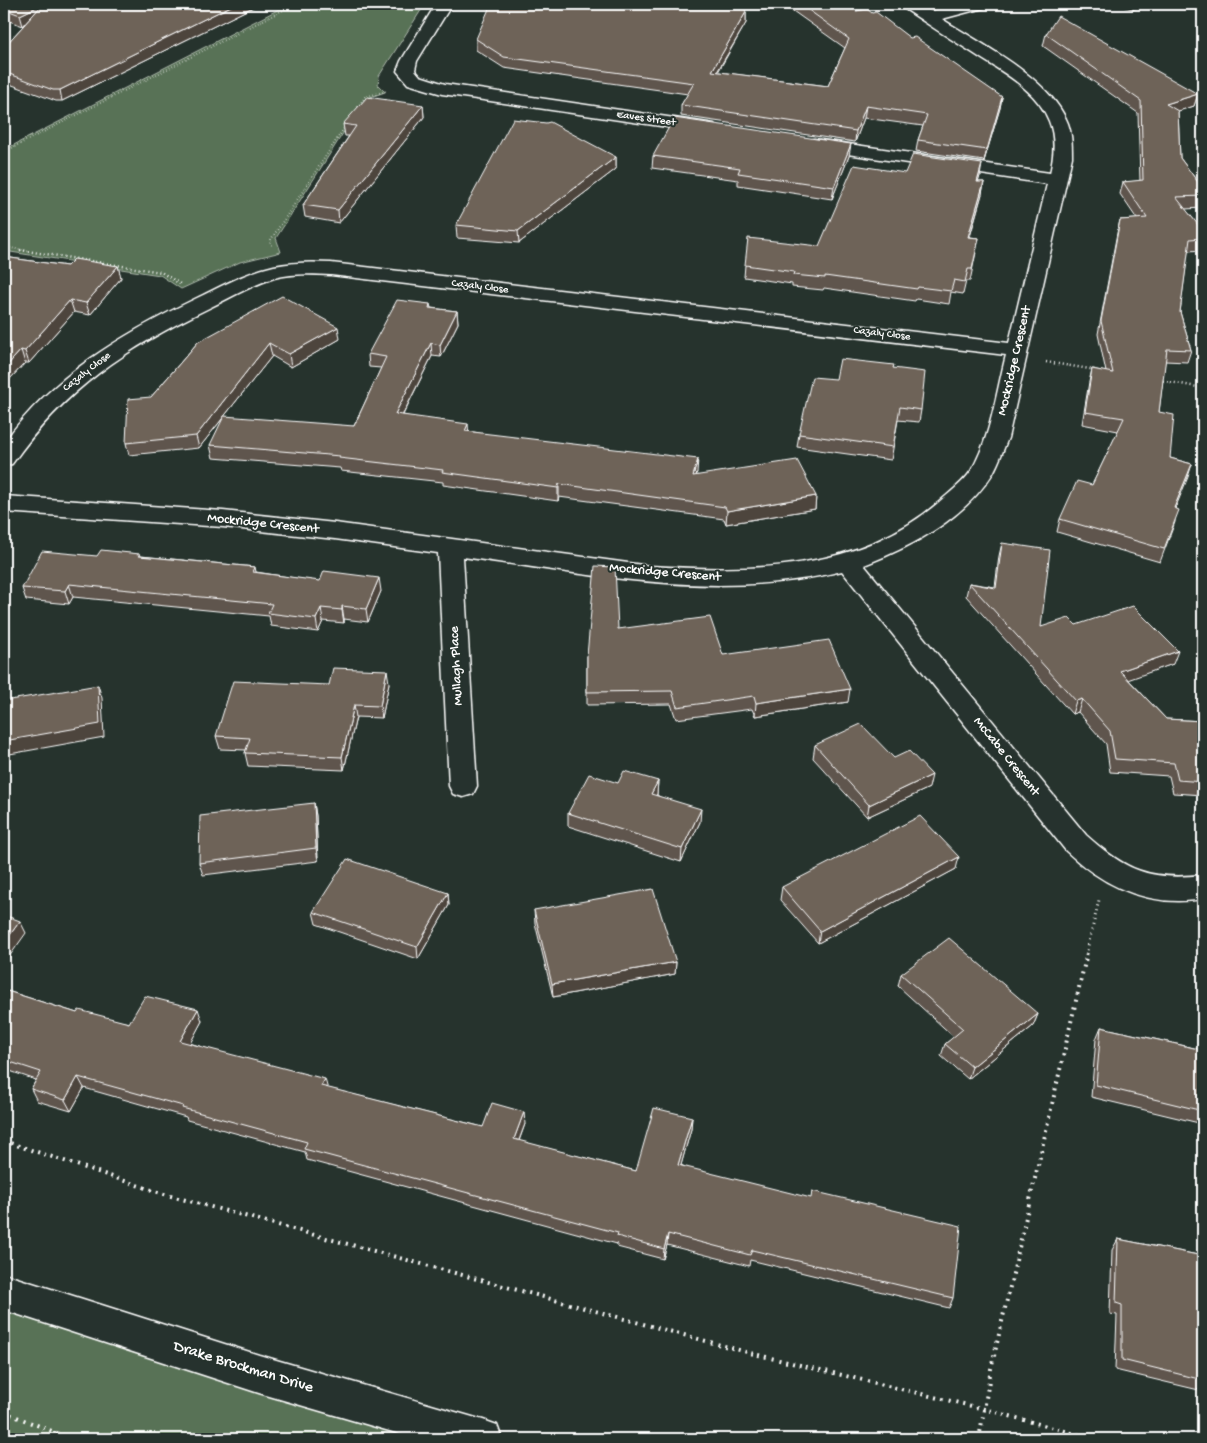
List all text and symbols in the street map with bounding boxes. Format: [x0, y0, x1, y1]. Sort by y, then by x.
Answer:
street label: Eaves Street [616, 109, 678, 129]
street label: Cazaly Close [451, 278, 509, 296]
street label: Mockridge Crescent [994, 303, 1036, 417]
street label: Cazaly Close [853, 325, 911, 343]
street label: Cazaly Close [61, 349, 114, 394]
street label: Mockridge Crescent [206, 510, 321, 538]
street label: Mockridge Crescent [608, 560, 723, 586]
street label: Mullagh Place [446, 625, 468, 706]
street label: McCabe Crescent [969, 714, 1044, 801]
street label: Drake Brockman Drive [170, 1337, 316, 1399]

